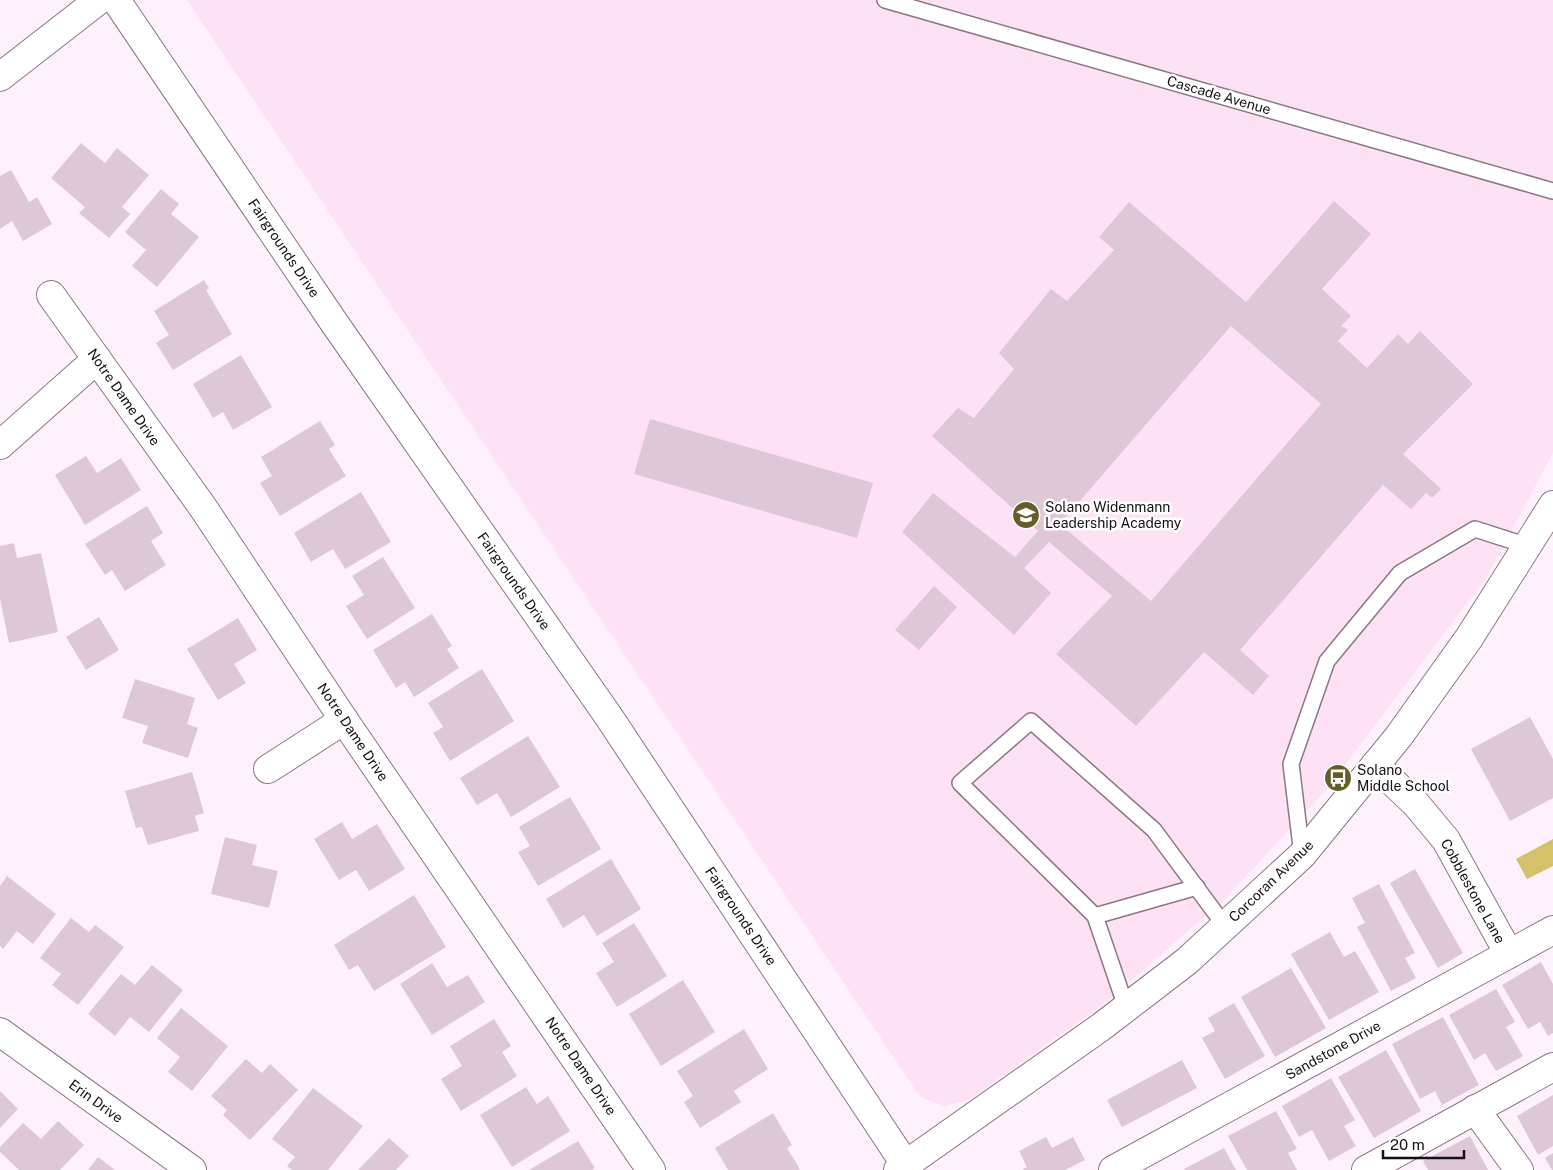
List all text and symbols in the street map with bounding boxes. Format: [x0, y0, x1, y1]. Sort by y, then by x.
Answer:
street label: Cascade Avenue [1165, 73, 1273, 117]
street label: Fairgrounds Drive [245, 196, 323, 300]
street label: Notre Dame Drive [85, 346, 163, 448]
place label: Solano Widenmann Leadership Academy [1045, 499, 1182, 531]
school or university icon: Solano Widenmann Leadership Academy [1011, 500, 1041, 530]
street label: Fairgrounds Drive [474, 529, 554, 633]
street label: Notre Dame Drive [314, 680, 392, 784]
place label: Solano Middle School [1357, 762, 1450, 794]
bus stop icon: Solano Middle School [1323, 763, 1353, 793]
street label: Cobblestone Lane [1438, 836, 1508, 946]
street label: Corcoran Avenue [1226, 837, 1316, 925]
street label: Fairgrounds Drive [702, 864, 780, 968]
street label: Notre Dame Drive [542, 1014, 620, 1118]
street label: Sandstone Drive [1283, 1017, 1383, 1083]
street label: Erin Drive [66, 1076, 126, 1126]
scale bar [1383, 1128, 1464, 1160]
text: 20 m [1390, 1136, 1425, 1153]

